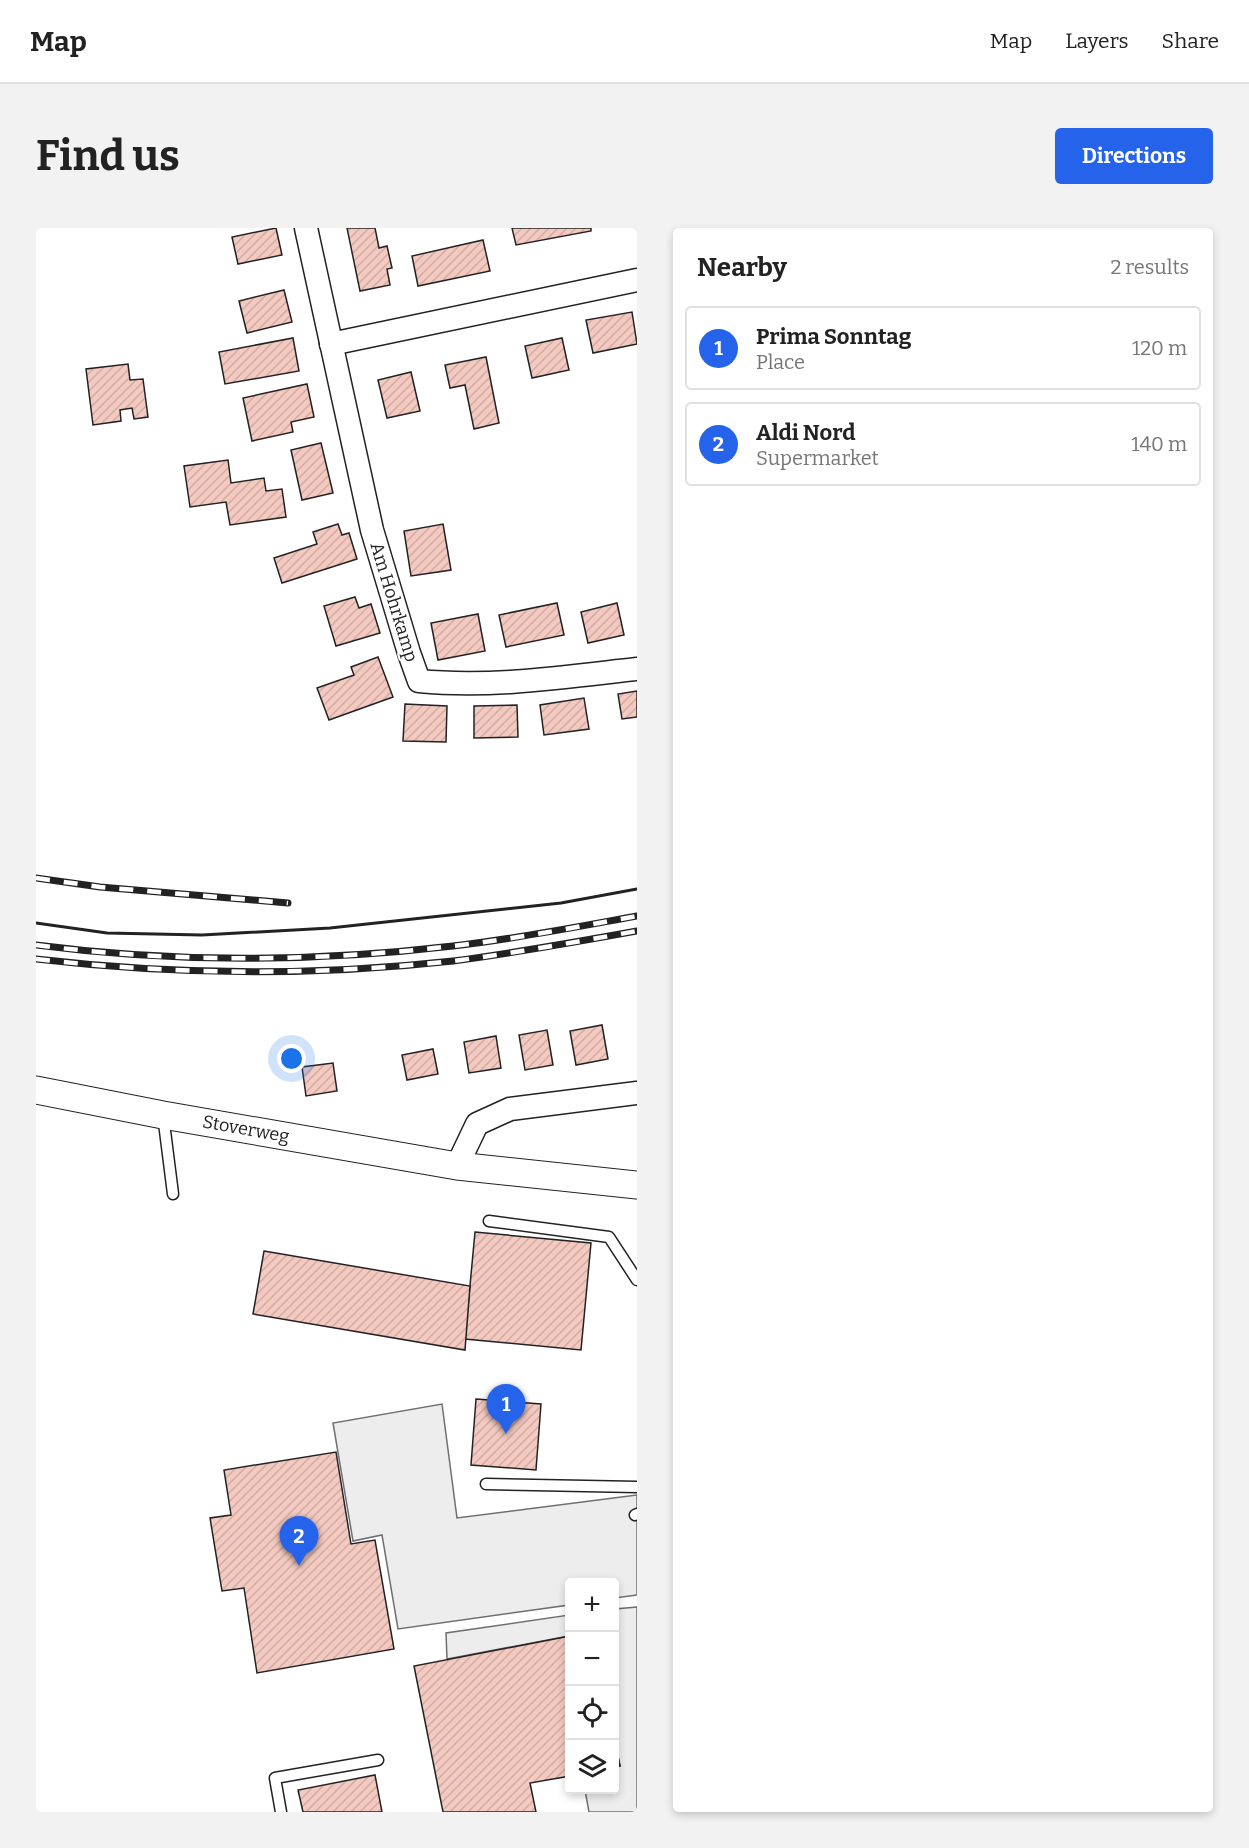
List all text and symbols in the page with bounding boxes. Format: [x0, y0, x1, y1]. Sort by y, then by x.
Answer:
text: Map [30, 25, 87, 58]
text: Map [990, 28, 1032, 54]
text: Layers [1065, 28, 1129, 54]
text: Share [1162, 28, 1219, 54]
button: Directions [1055, 128, 1213, 184]
text: Find us [36, 131, 180, 181]
text: Nearby [697, 252, 787, 283]
text: 2 results [1110, 255, 1189, 279]
text: Prima Sonntag [756, 323, 911, 350]
text: 1 [714, 336, 723, 360]
text: 120 m [1132, 336, 1187, 360]
text: Place [756, 350, 805, 374]
text: Aldi Nord [756, 419, 855, 446]
text: 2 [713, 432, 724, 456]
text: 140 m [1131, 432, 1187, 456]
text: Supermarket [756, 446, 879, 470]
street label: Am Hohrkamp [365, 540, 423, 664]
your location [277, 1044, 306, 1073]
street label: Stoverweg [201, 1111, 291, 1147]
pin: 1 [486, 1384, 526, 1434]
pin: 2 [280, 1516, 318, 1566]
map controls [565, 1578, 619, 1794]
button: + [565, 1578, 619, 1632]
button: − [565, 1632, 619, 1686]
button: locate [565, 1686, 619, 1740]
button: layers [565, 1740, 619, 1794]

